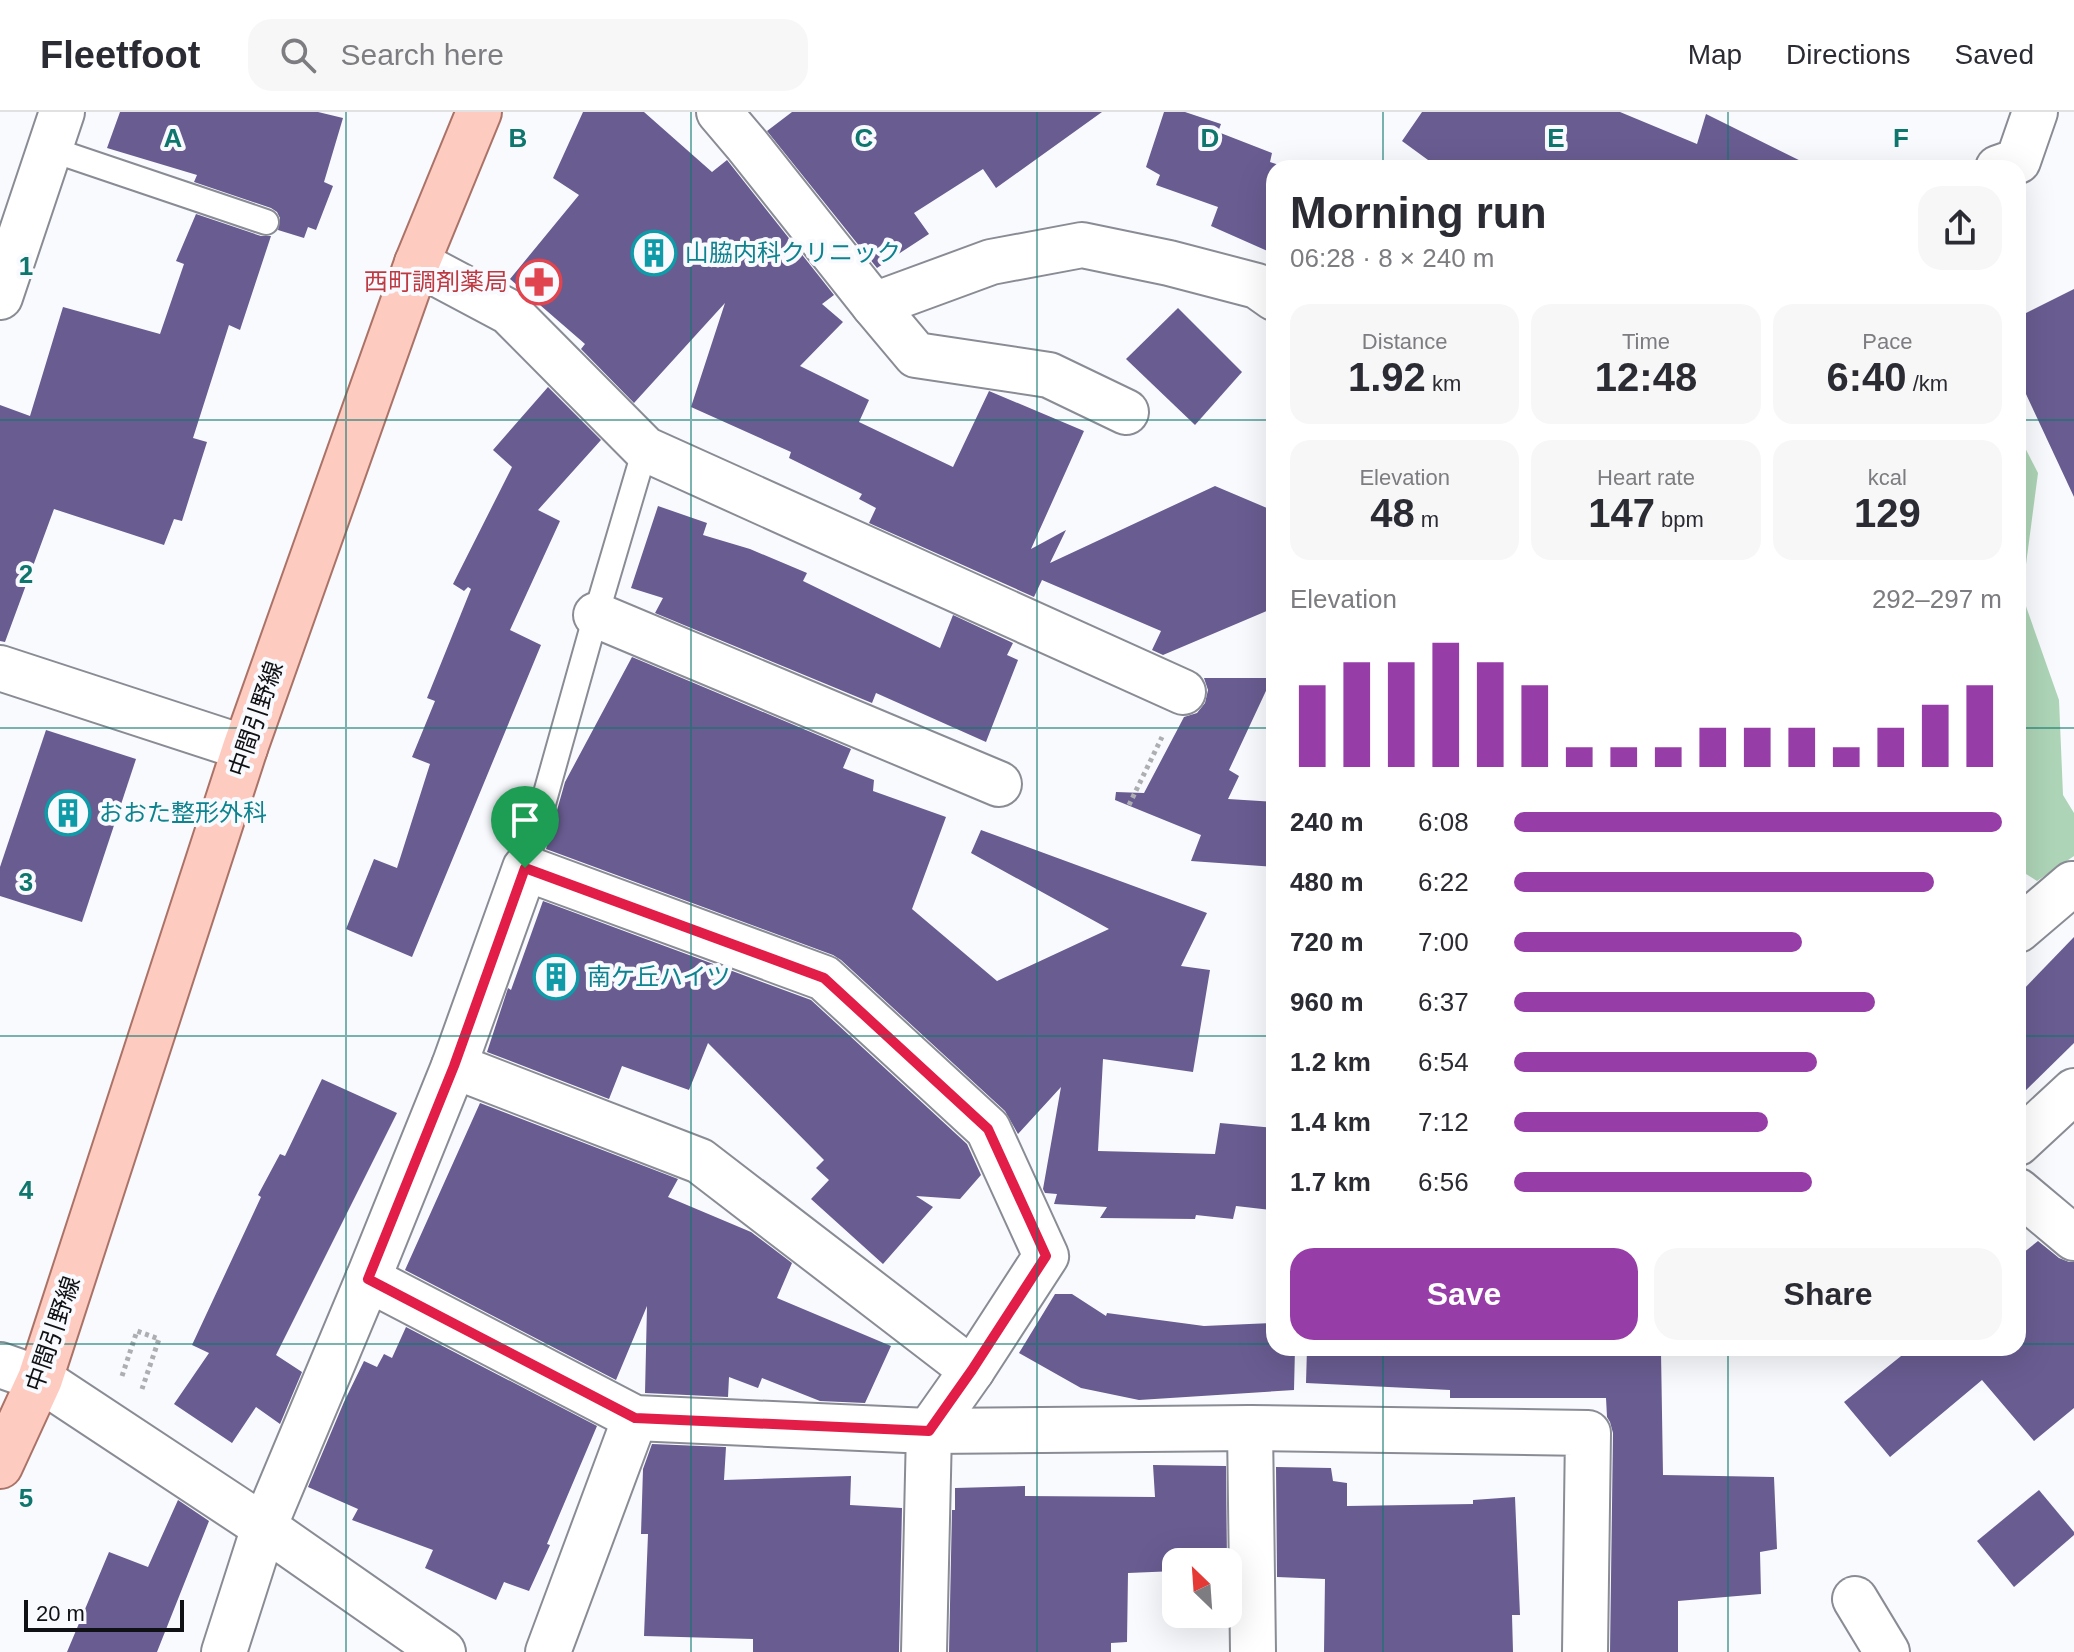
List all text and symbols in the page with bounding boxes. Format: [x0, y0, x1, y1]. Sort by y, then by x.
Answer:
search box [248, 19, 808, 91]
icon: search [276, 33, 320, 77]
text: Fleetfoot [40, 34, 200, 76]
text: Search here [340, 38, 504, 71]
text: Map [1688, 39, 1742, 70]
text: Directions [1786, 39, 1911, 70]
text: Saved [1955, 39, 2034, 70]
text: A [164, 123, 183, 153]
text: B [509, 123, 527, 153]
text: C [855, 123, 874, 153]
text: D [1201, 123, 1219, 153]
text: E [1547, 123, 1565, 153]
text: F [1893, 123, 1909, 153]
button: share [1918, 186, 2002, 270]
text: Morning run [1290, 188, 1547, 237]
building icon: 山脇内科クリニック [630, 229, 678, 277]
place label: 山脇内科クリニック [685, 239, 901, 266]
text: 06:28 · 8 × 240 m [1290, 243, 1495, 273]
text: 1 [19, 251, 33, 281]
pharmacy icon: 西町調剤薬局 [515, 258, 563, 306]
place label: 西町調剤薬局 [364, 268, 508, 295]
text: Distance [1362, 329, 1447, 354]
text: Time [1622, 329, 1670, 354]
text: Pace [1862, 329, 1912, 354]
text: 1.92 [1348, 355, 1426, 399]
text: 12:48 [1595, 355, 1697, 399]
text: 6:40 [1827, 355, 1907, 399]
text: km [1426, 371, 1461, 396]
text: /km [1907, 371, 1948, 396]
text: Elevation [1359, 465, 1450, 490]
text: Heart rate [1597, 465, 1695, 490]
text: kcal [1868, 465, 1907, 490]
text: 48 [1370, 491, 1415, 535]
text: 147 [1588, 491, 1655, 535]
text: 129 [1854, 491, 1921, 535]
text: m [1415, 507, 1439, 532]
text: bpm [1655, 507, 1704, 532]
text: 2 [19, 559, 33, 589]
text: Elevation [1290, 584, 1397, 614]
text: 292–297 m [1872, 584, 2002, 614]
street label: 中間引野線 [223, 658, 288, 780]
pin [491, 786, 559, 868]
building icon: おおた整形外科 [44, 789, 92, 837]
icon: arrive [503, 798, 547, 842]
place label: おおた整形外科 [99, 799, 267, 826]
text: 240 m [1290, 807, 1364, 837]
text: 6:08 [1418, 807, 1469, 837]
text: 3 [19, 867, 33, 897]
text: 480 m [1290, 867, 1364, 897]
text: 6:22 [1418, 867, 1469, 897]
text: 720 m [1290, 927, 1364, 957]
text: 7:00 [1418, 927, 1469, 957]
building icon: 南ケ丘ハイツ [532, 953, 580, 1001]
place label: 南ケ丘ハイツ [587, 963, 731, 990]
text: 960 m [1290, 987, 1364, 1017]
text: 6:37 [1418, 987, 1469, 1017]
text: 1.2 km [1290, 1047, 1371, 1077]
text: 6:54 [1418, 1047, 1469, 1077]
text: 1.4 km [1290, 1107, 1371, 1137]
text: 7:12 [1418, 1107, 1469, 1137]
text: 1.7 km [1290, 1167, 1371, 1197]
text: 6:56 [1418, 1167, 1469, 1197]
text: 4 [19, 1175, 34, 1205]
button: Save [1290, 1248, 1638, 1340]
button: Share [1654, 1248, 2002, 1340]
street label: 中間引野線 [20, 1273, 85, 1395]
text: 5 [19, 1483, 33, 1513]
north arrow [1162, 1548, 1242, 1628]
map controls [1162, 1548, 1242, 1628]
scale bar [24, 1596, 184, 1632]
text: 20 m [36, 1601, 85, 1626]

